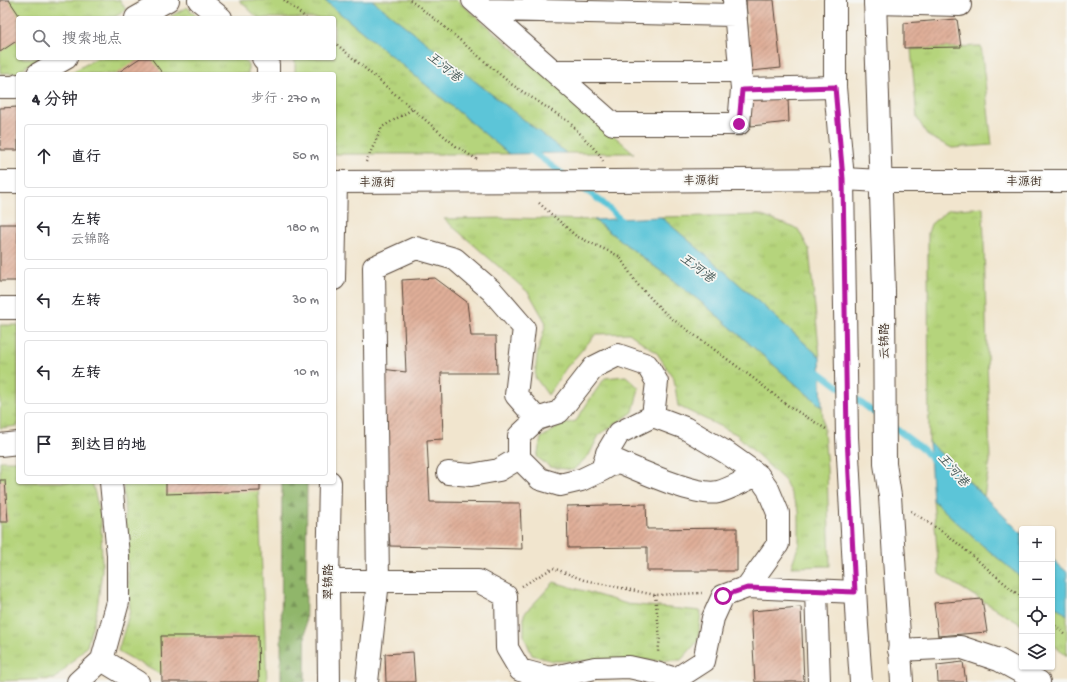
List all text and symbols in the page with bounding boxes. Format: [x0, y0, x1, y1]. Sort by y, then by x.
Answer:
search box [16, 16, 336, 60]
icon: search [30, 27, 52, 49]
text: 搜索地点 [62, 31, 122, 49]
water label: 王河港 [424, 49, 465, 87]
text: 4 分钟 [32, 91, 78, 111]
text: 步行 · 270 m [251, 92, 320, 107]
route end [730, 115, 748, 133]
icon: ahead [33, 145, 55, 167]
text: 直行 [71, 149, 101, 167]
text: 50 m [292, 149, 319, 164]
street label: 丰源街 [683, 174, 719, 189]
street label: 丰源街 [1006, 175, 1042, 190]
street label: 丰源街 [359, 176, 395, 191]
text: 左转 [71, 212, 101, 230]
icon: left [33, 217, 55, 239]
text: 180 m [287, 221, 319, 236]
text: 云锦路 [71, 233, 110, 248]
water label: 王河港 [676, 250, 719, 288]
icon: left [33, 289, 55, 311]
text: 左转 [71, 293, 101, 311]
text: 30 m [293, 293, 319, 308]
street label: 云锦路 [878, 323, 893, 359]
icon: left [33, 361, 55, 383]
text: 左转 [71, 365, 101, 383]
text: 10 m [294, 365, 319, 380]
icon: arrive [33, 433, 55, 455]
text: 到达目的地 [71, 437, 146, 455]
water label: 王河港 [934, 450, 973, 492]
map controls [1019, 526, 1055, 670]
button: + [1019, 526, 1055, 562]
button: − [1019, 562, 1055, 598]
street label: 翠锦路 [322, 564, 337, 600]
route start [714, 587, 732, 605]
button: locate [1019, 598, 1055, 634]
button: layers [1019, 634, 1055, 670]

